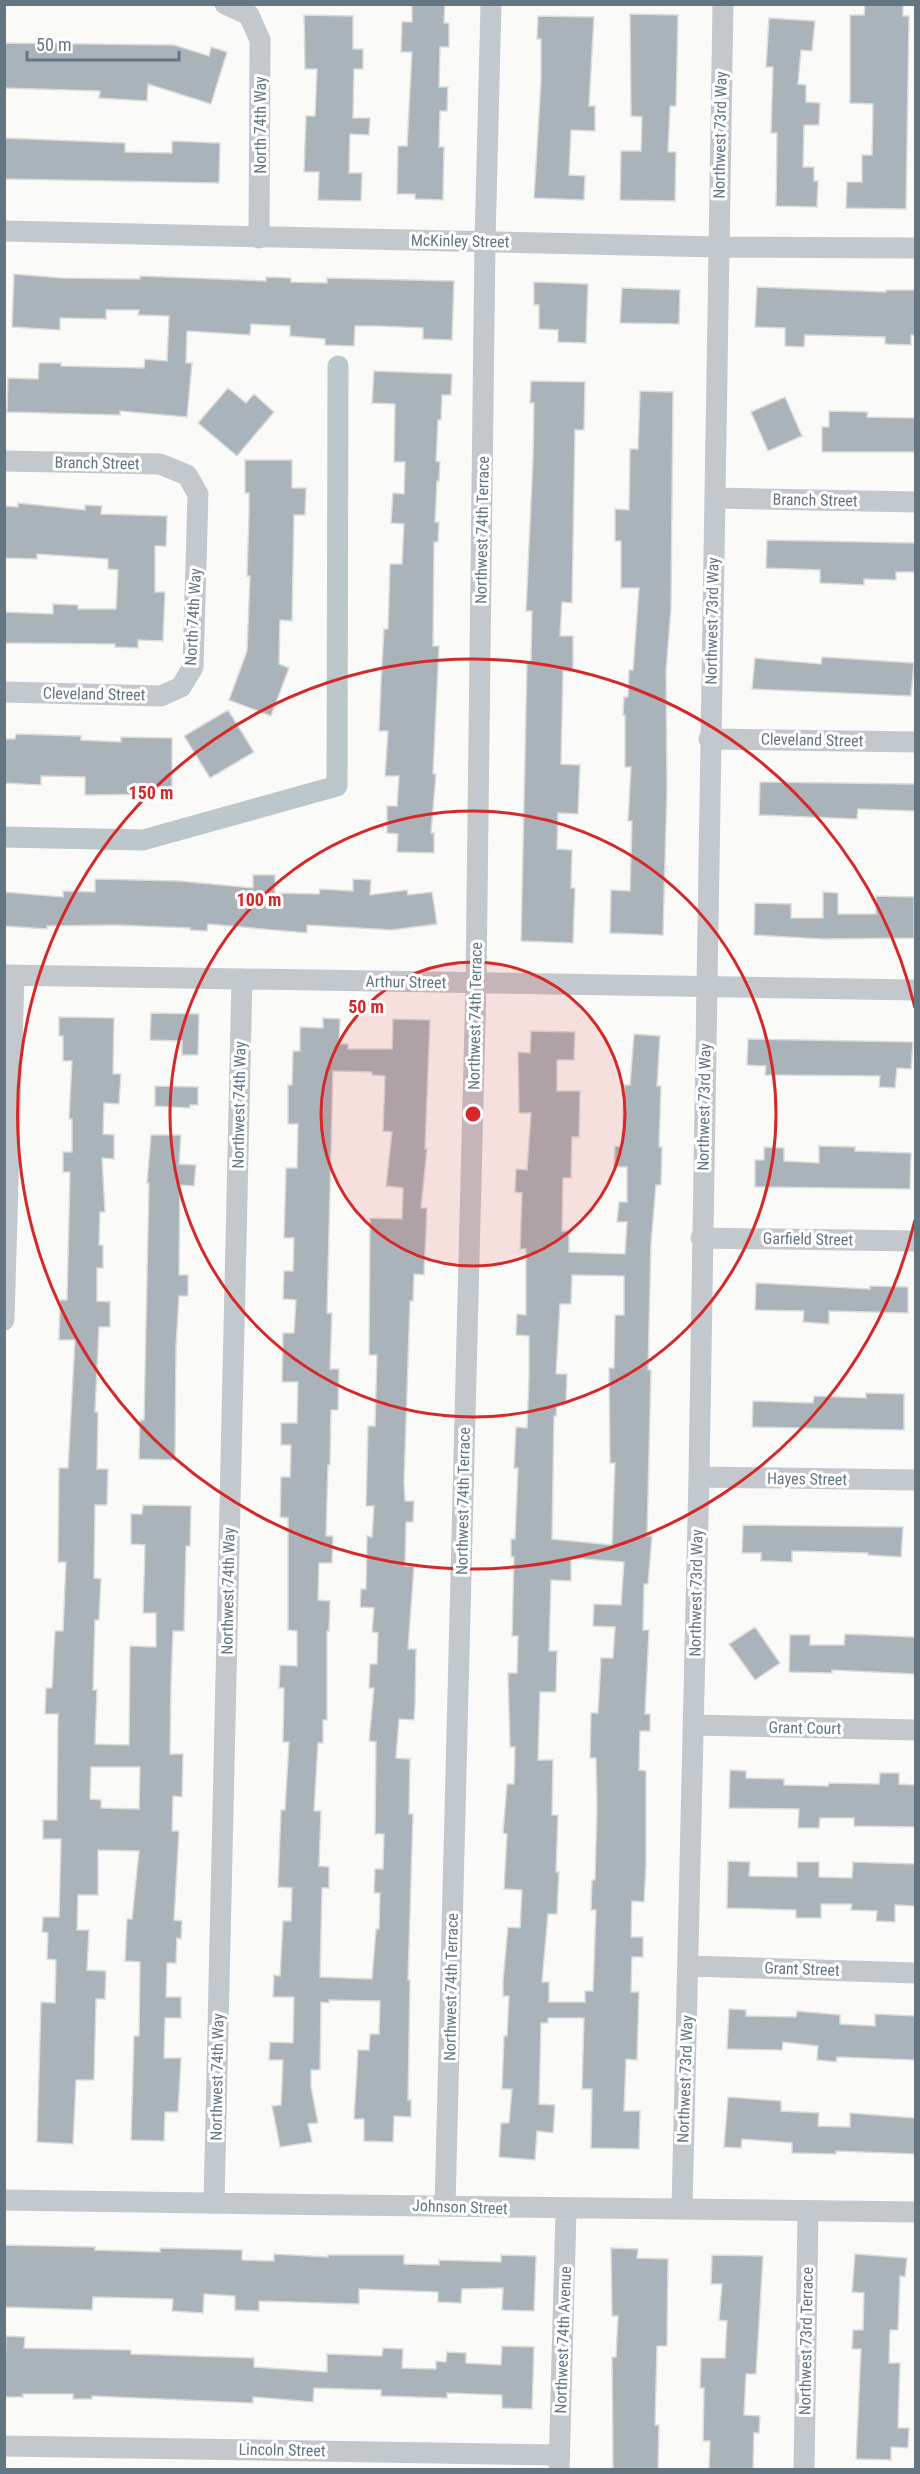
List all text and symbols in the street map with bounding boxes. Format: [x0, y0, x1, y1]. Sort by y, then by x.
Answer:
scale bar [27, 24, 178, 62]
text: 50 m [36, 34, 71, 55]
street label: Northwest 73rd Way [709, 71, 731, 199]
street label: North 74th Way [251, 76, 270, 174]
street label: McKinley Street [411, 231, 510, 251]
street label: Branch Street [54, 453, 140, 473]
street label: Northwest 74th Terrace [471, 456, 493, 604]
street label: Branch Street [772, 490, 858, 510]
street label: Northwest 73rd Way [701, 557, 723, 685]
street label: North 74th Way [181, 568, 205, 666]
street label: Cleveland Street [43, 684, 146, 704]
street label: Cleveland Street [761, 730, 864, 750]
text: 150 m [129, 782, 173, 803]
text: 100 m [237, 889, 281, 910]
street label: Northwest 74th Terrace [464, 942, 486, 1090]
street label: Arthur Street [365, 972, 447, 992]
text: 50 m [348, 996, 384, 1017]
street label: Northwest 74th Way [228, 1041, 250, 1169]
street label: Northwest 73rd Way [693, 1043, 715, 1171]
centre of rings [463, 1104, 483, 1124]
street label: Garfield Street [763, 1229, 853, 1249]
street label: Northwest 74th Terrace [452, 1427, 474, 1575]
street label: Hayes Street [767, 1469, 847, 1489]
street label: Northwest 74th Way [217, 1527, 239, 1655]
street label: Northwest 73rd Way [685, 1529, 707, 1657]
street label: Grant Court [769, 1718, 842, 1738]
street label: Northwest 74th Terrace [440, 1913, 462, 2061]
street label: Grant Street [764, 1958, 840, 1980]
street label: Northwest 74th Way [206, 2013, 228, 2141]
street label: Northwest 73rd Way [673, 2015, 697, 2143]
street label: Johnson Street [412, 2196, 508, 2218]
street label: Northwest 74th Avenue [551, 2266, 575, 2414]
street label: Northwest 73rd Terrace [795, 2267, 817, 2415]
street label: Lincoln Street [238, 2440, 326, 2460]

